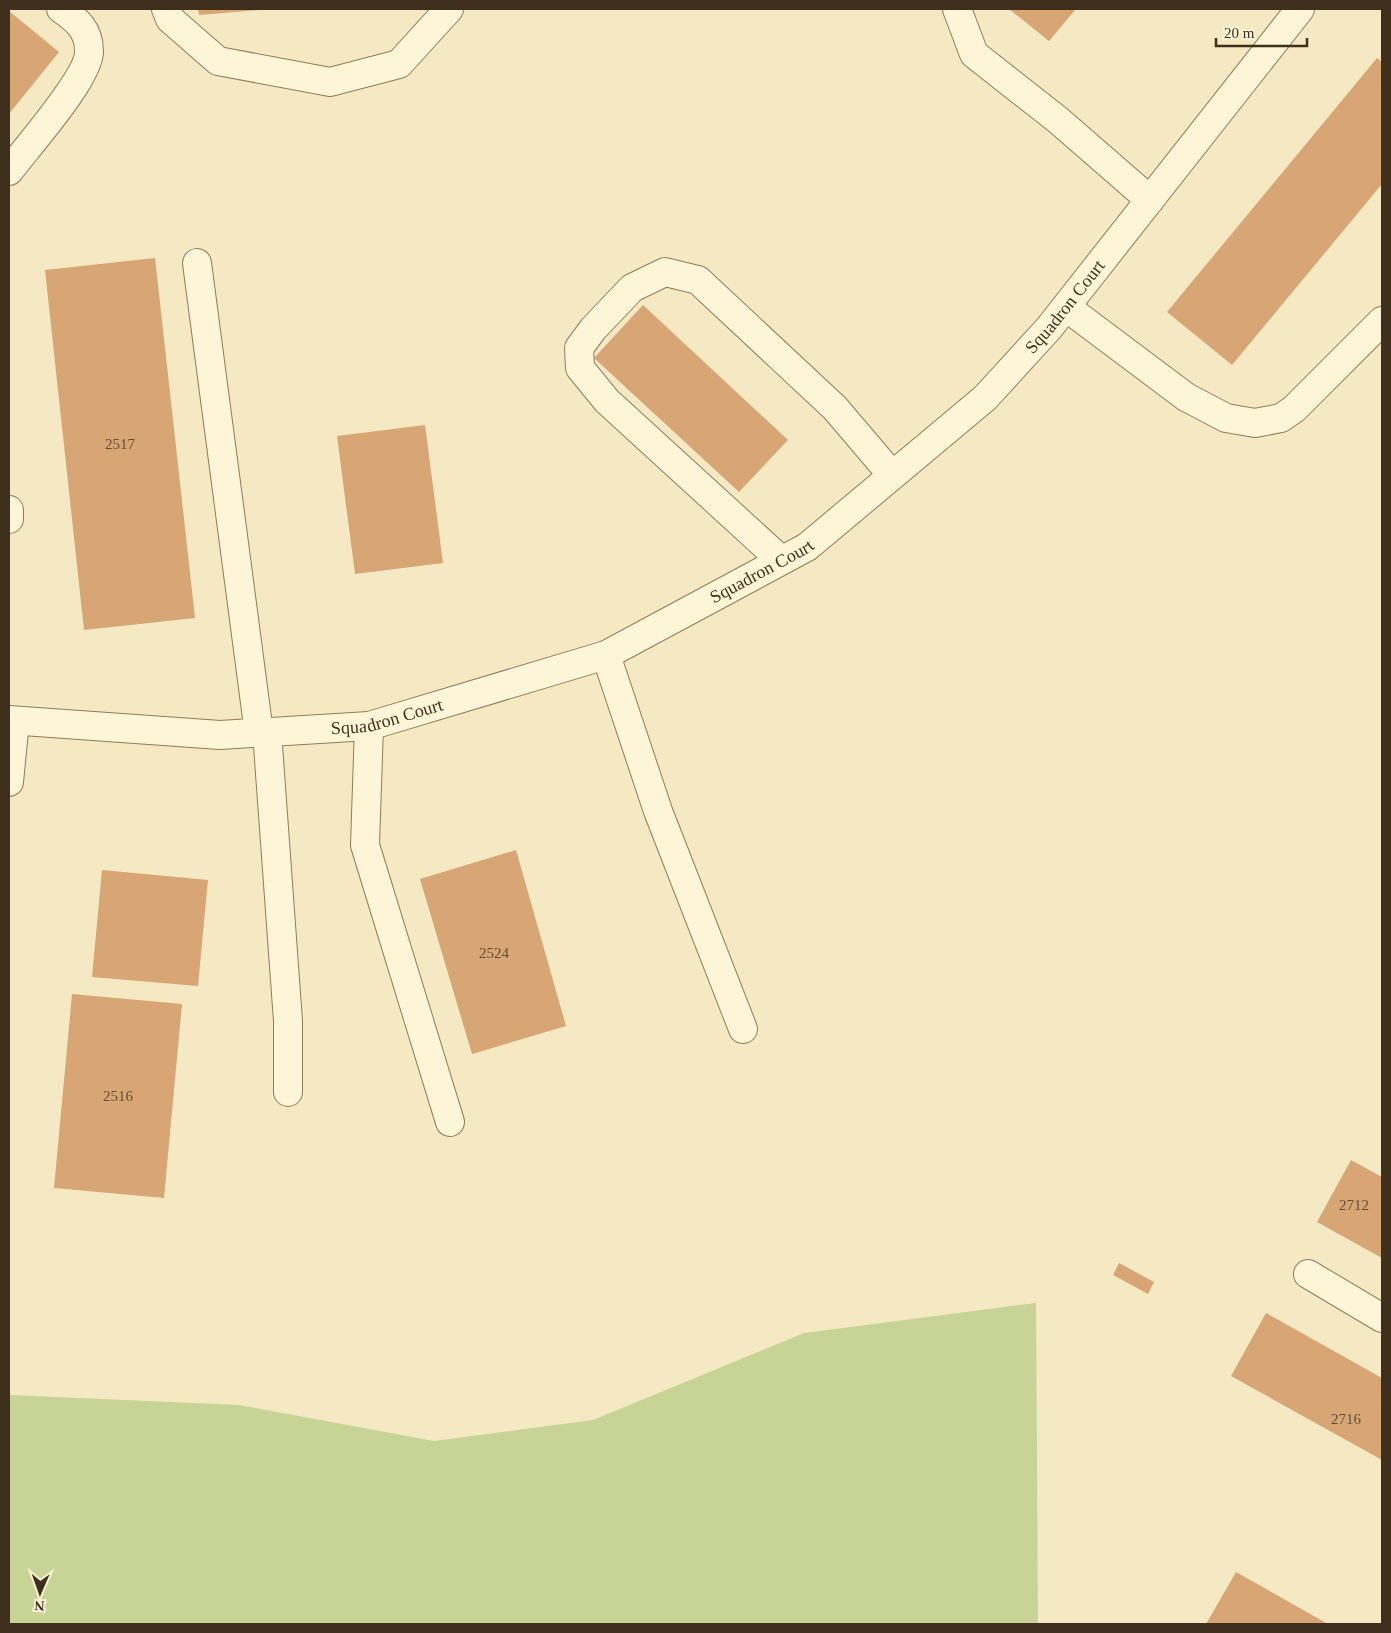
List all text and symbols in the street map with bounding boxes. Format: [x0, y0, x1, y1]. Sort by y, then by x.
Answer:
scale bar [1216, 15, 1307, 47]
text: 20 m [1224, 25, 1255, 41]
street label: Squadron Court [1021, 256, 1109, 357]
house number: 2517 [105, 436, 136, 452]
street label: Squadron Court [707, 536, 818, 607]
street label: Squadron Court [330, 694, 445, 738]
house number: 2524 [479, 945, 510, 961]
house number: 2516 [103, 1088, 134, 1104]
house number: 2712 [1339, 1197, 1369, 1213]
house number: 2716 [1331, 1411, 1362, 1427]
north arrow [15, 1568, 65, 1618]
text: N [34, 1598, 45, 1613]

